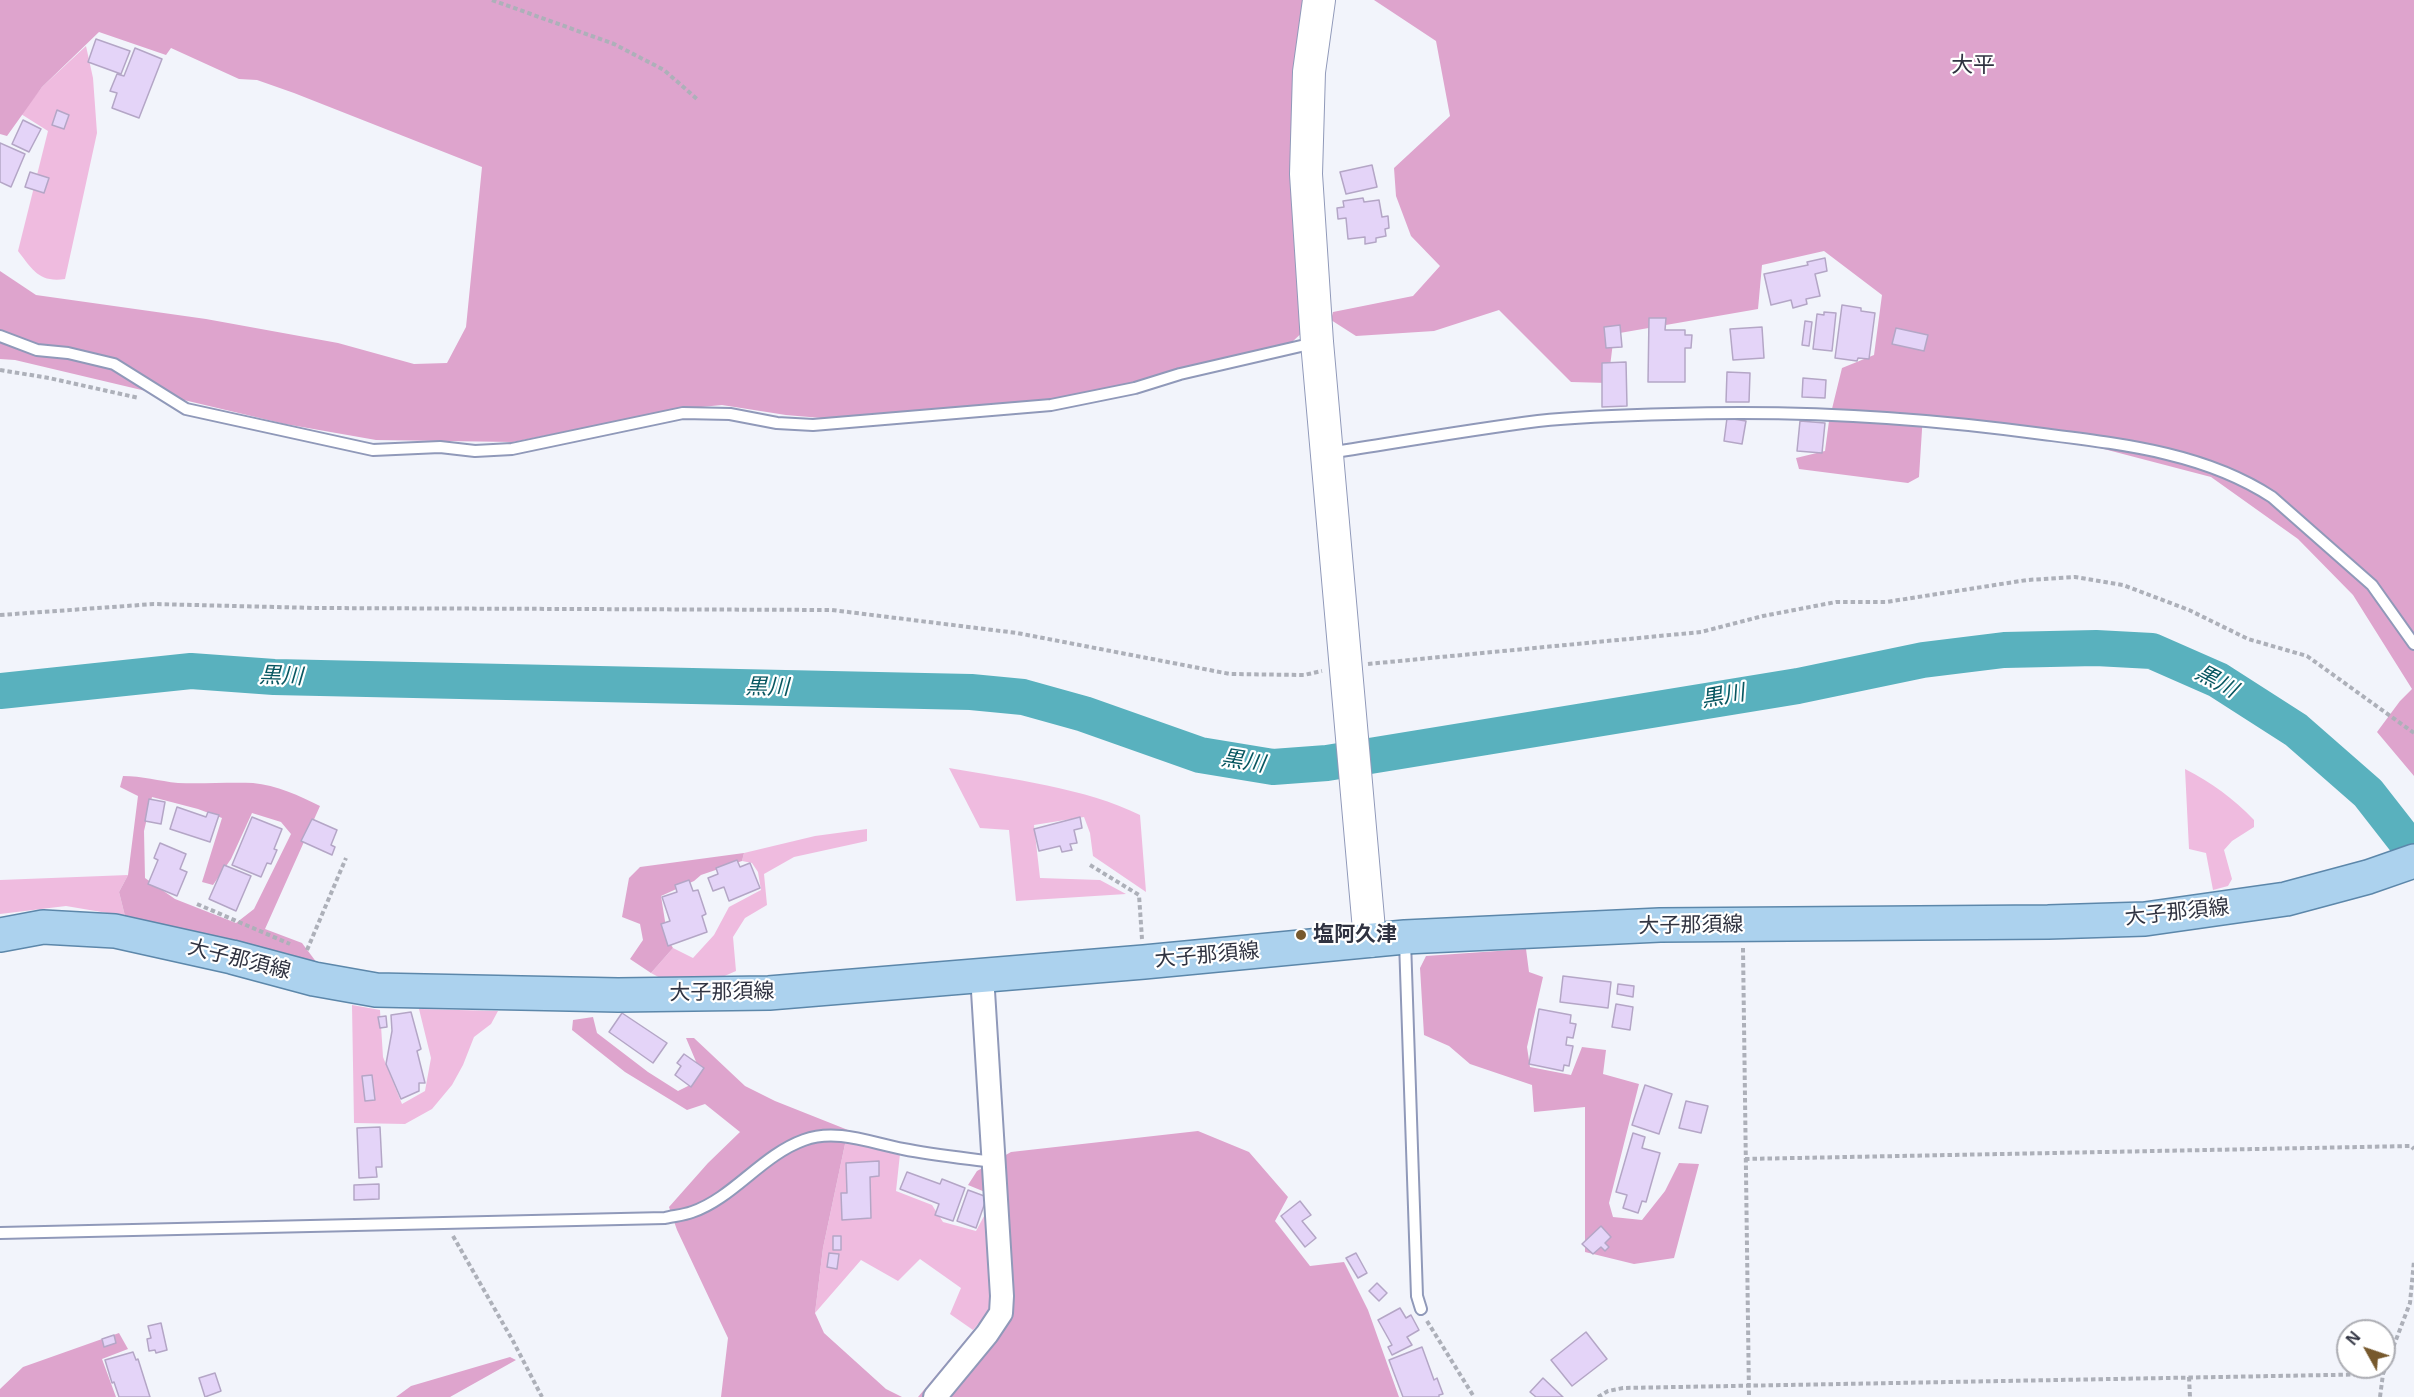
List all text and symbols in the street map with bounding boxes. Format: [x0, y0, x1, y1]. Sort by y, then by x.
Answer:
district label: 大平 [1951, 53, 1995, 79]
water label: 黒川 [2190, 660, 2242, 704]
water label: 黒川 [259, 663, 303, 691]
water label: 黒川 [745, 674, 789, 702]
water label: 黒川 [1699, 680, 1747, 714]
water label: 黒川 [1219, 746, 1267, 778]
street label: 大子那須線 [2123, 895, 2231, 931]
street label: 大子那須線 [1638, 912, 1744, 940]
place label: 塩阿久津 [1313, 922, 1397, 948]
marker: 塩阿久津 [1294, 928, 1308, 942]
street label: 大子那須線 [185, 935, 293, 985]
street label: 大子那須線 [1154, 939, 1260, 973]
street label: 大子那須線 [669, 979, 775, 1007]
north arrow [2336, 1319, 2396, 1379]
text: N [2343, 1329, 2364, 1348]

